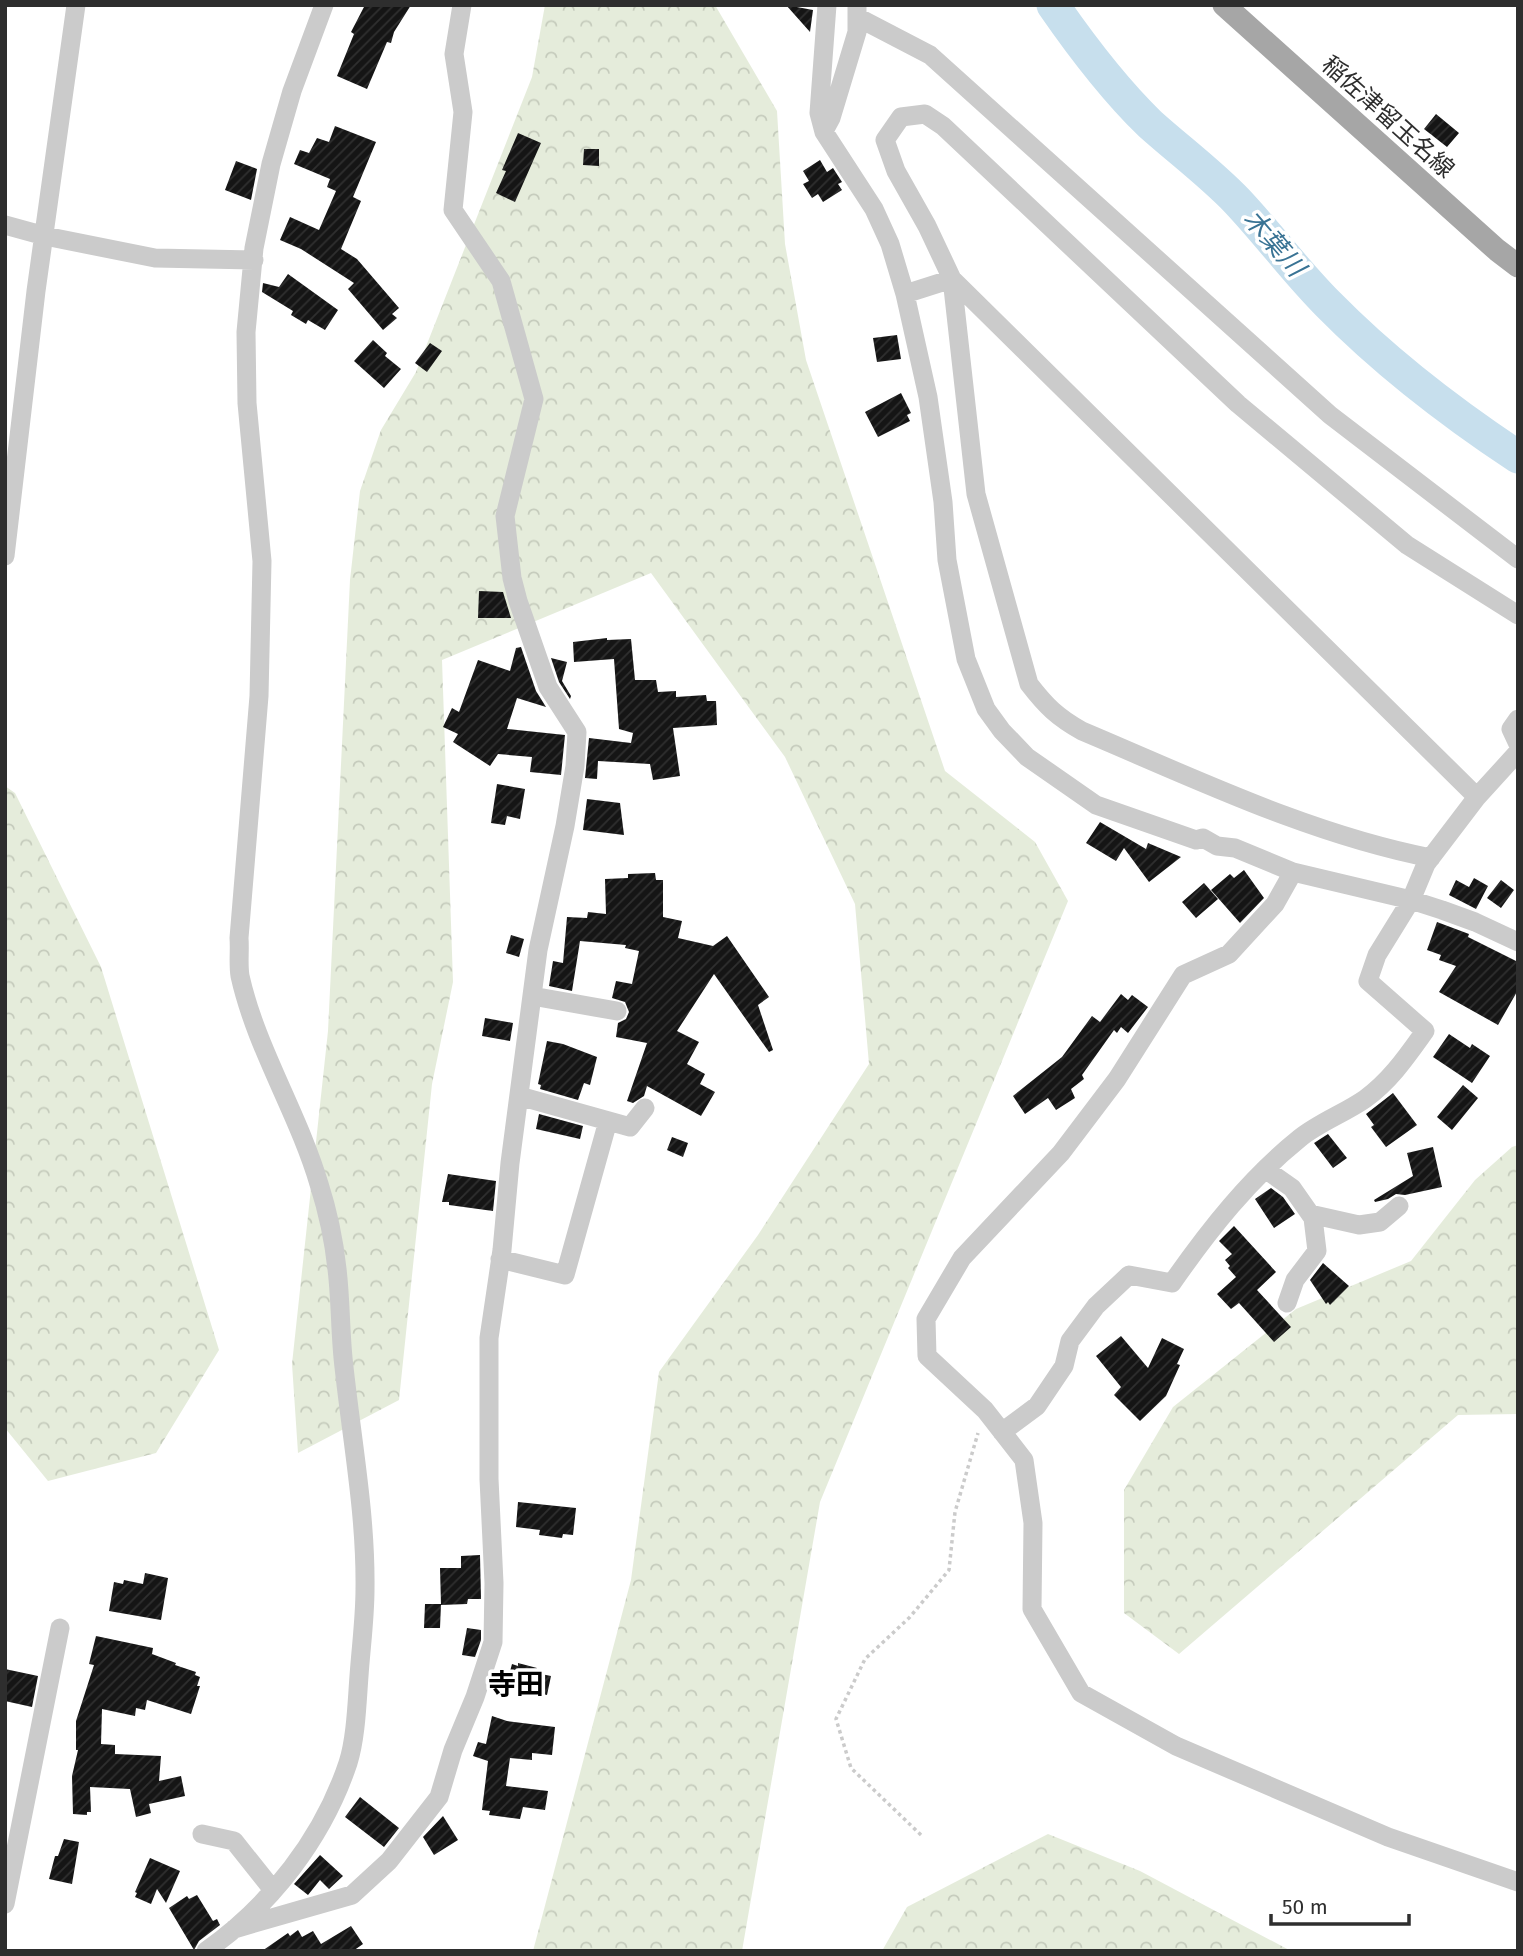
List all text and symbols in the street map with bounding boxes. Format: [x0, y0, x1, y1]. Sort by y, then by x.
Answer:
street label: 稲佐津留玉名線 [1316, 50, 1460, 184]
water label: 木葉川 [1237, 203, 1313, 285]
district label: 寺田 [488, 1668, 544, 1701]
scale bar [1271, 1882, 1409, 1926]
text: 50 m [1282, 1894, 1328, 1920]

